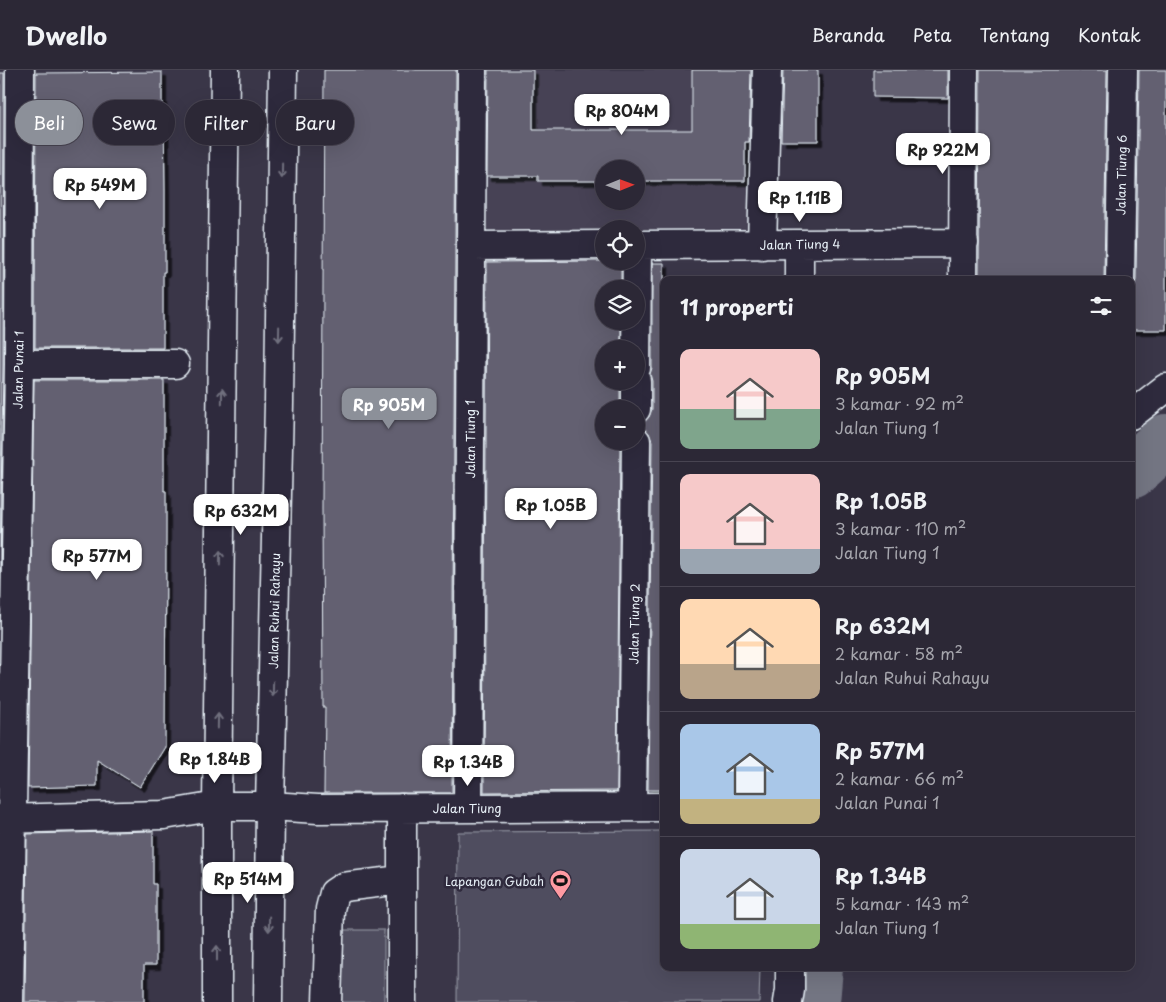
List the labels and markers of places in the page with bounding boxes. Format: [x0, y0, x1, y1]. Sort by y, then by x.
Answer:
pin: Rp 804M [576, 93, 668, 136]
pin: Rp 922M [897, 132, 989, 175]
pin: Rp 549M [54, 168, 146, 210]
pin: Rp 1.11B [748, 180, 852, 223]
pin: Rp 905M [343, 388, 435, 430]
pin: Rp 1.05B [499, 488, 603, 530]
pin: Rp 632M [195, 494, 287, 536]
pin: Rp 577M [51, 538, 143, 581]
pin: Rp 1.84B [163, 742, 267, 784]
pin: Rp 1.34B [416, 744, 520, 787]
pin: Rp 514M [202, 862, 294, 904]
sports icon: Lapangan Gubah [548, 869, 572, 900]
place label: Lapangan Gubah [445, 872, 544, 890]

